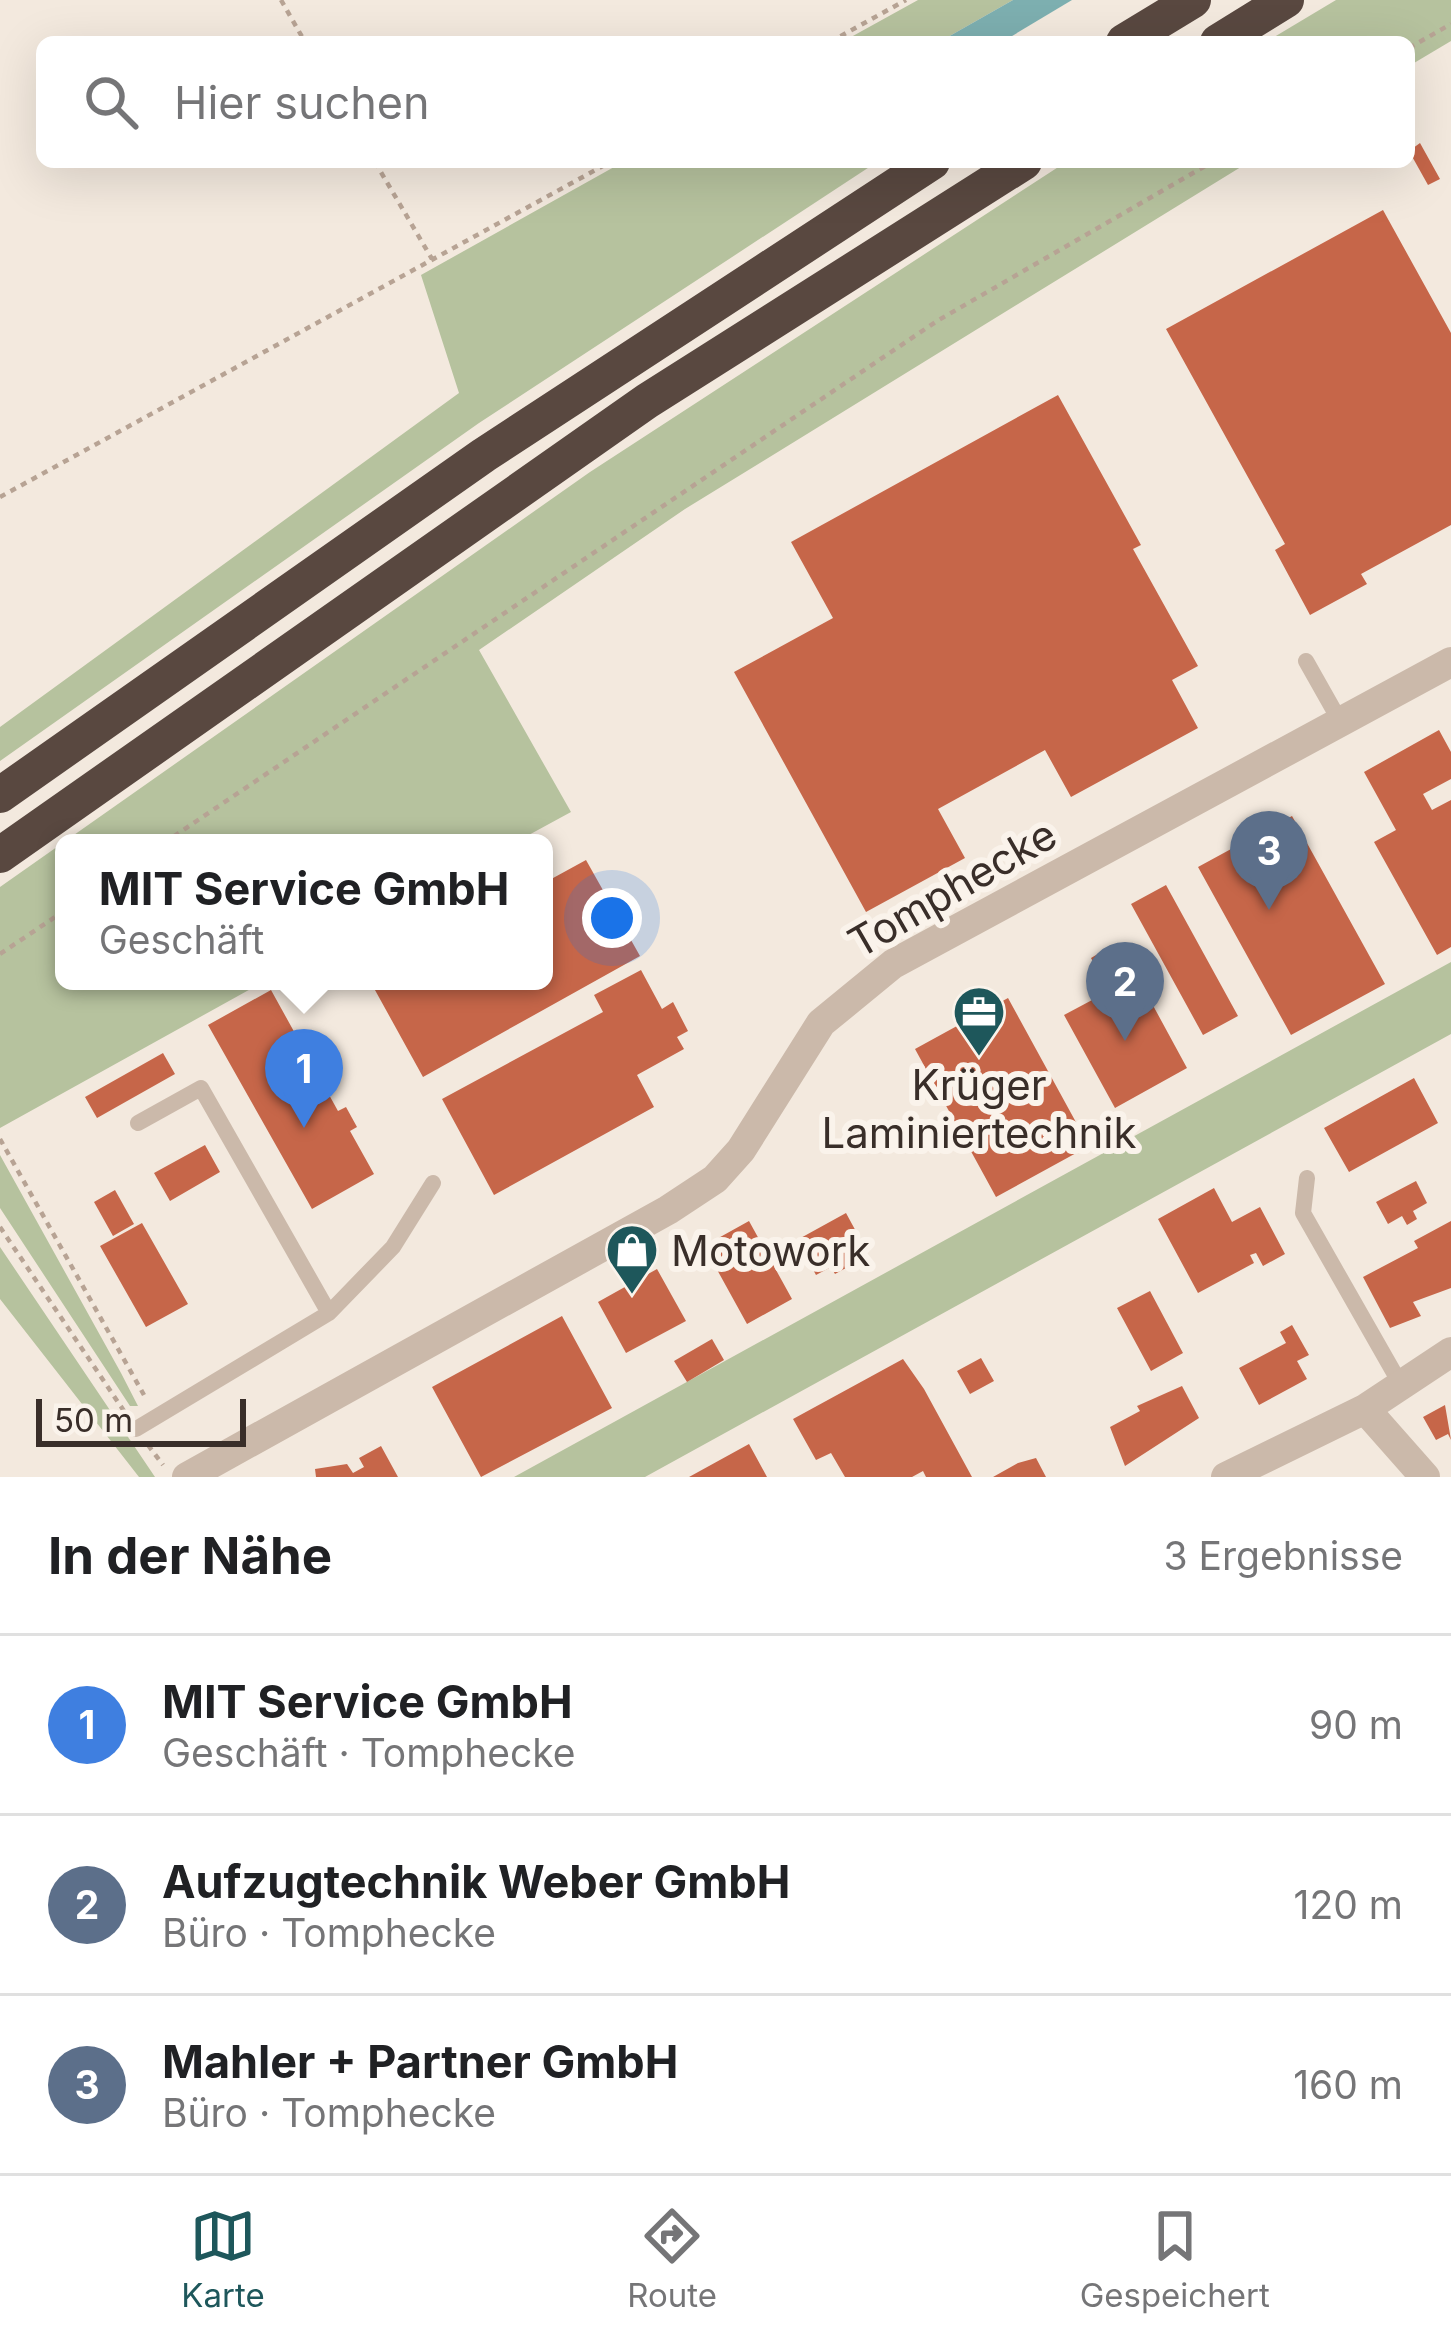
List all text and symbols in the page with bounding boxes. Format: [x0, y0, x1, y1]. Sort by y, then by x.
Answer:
search box [36, 36, 1415, 168]
icon: search [78, 69, 144, 135]
text: Hier suchen [174, 75, 430, 130]
street label: Tomphecke [839, 808, 1065, 968]
pin: 3 [1230, 811, 1308, 910]
popup [55, 834, 553, 990]
text: MIT Service GmbH [99, 861, 509, 916]
your location [582, 888, 642, 948]
text: Geschäft [99, 916, 264, 963]
pin: 2 [1086, 942, 1164, 1041]
office icon: Krüger Laminiertechnik [951, 984, 1007, 1058]
pin: 1 [265, 1029, 343, 1128]
place label: Krüger Laminiertechnik [822, 1059, 1136, 1158]
shop icon: Motowork [604, 1222, 660, 1296]
place label: Motowork [671, 1225, 870, 1276]
scale bar [36, 1393, 246, 1446]
text: 50 m [54, 1400, 133, 1440]
text: In der Nähe [48, 1525, 332, 1586]
text: 3 Ergebnisse [1164, 1532, 1403, 1579]
text: MIT Service GmbH [162, 1674, 573, 1729]
text: 1 [79, 1701, 95, 1748]
text: 90 m [1309, 1701, 1403, 1748]
text: Geschäft · Tomphecke [162, 1729, 576, 1776]
text: Aufzugtechnik Weber GmbH [162, 1854, 790, 1909]
text: 2 [75, 1881, 99, 1928]
text: 120 m [1294, 1881, 1403, 1928]
text: Büro · Tomphecke [162, 1909, 496, 1956]
text: Mahler + Partner GmbH [162, 2034, 678, 2089]
text: 3 [74, 2061, 100, 2108]
text: 160 m [1293, 2061, 1403, 2108]
text: Büro · Tomphecke [162, 2089, 496, 2136]
tab: Karte [181, 2203, 265, 2315]
tab: Route [627, 2203, 717, 2315]
tab: Gespeichert [1080, 2203, 1270, 2315]

